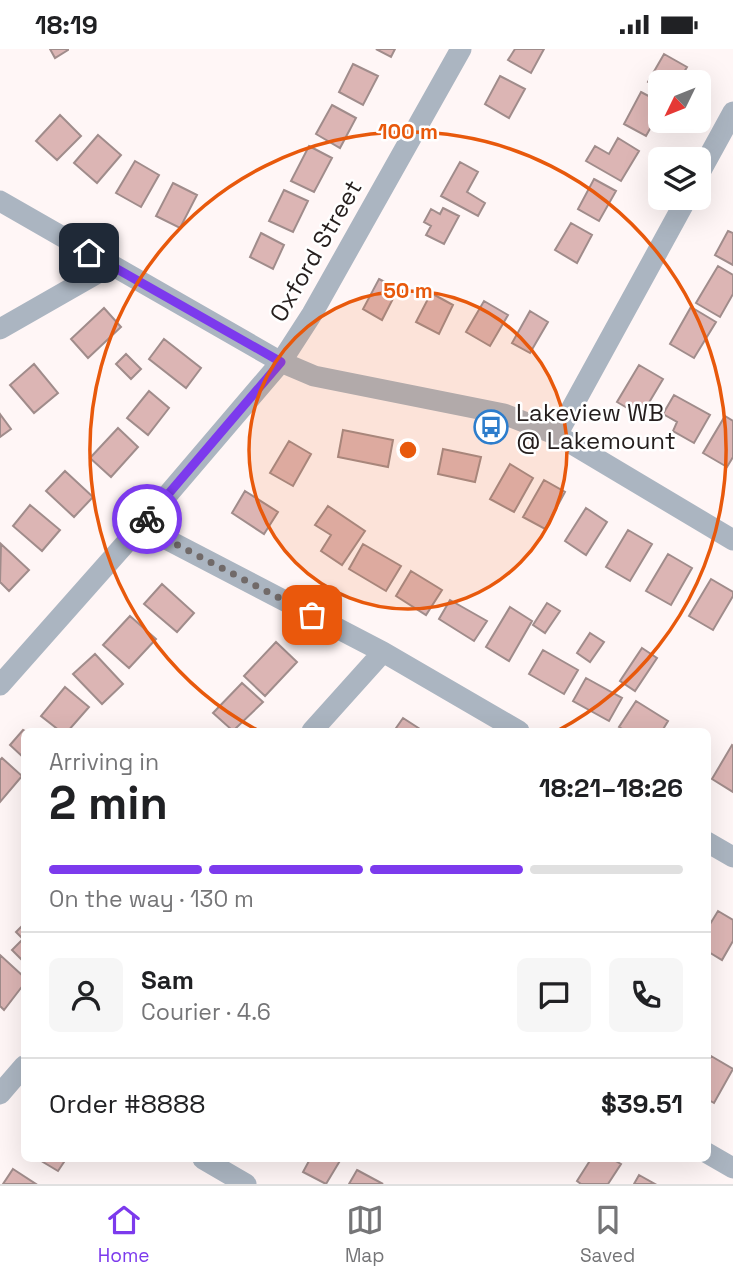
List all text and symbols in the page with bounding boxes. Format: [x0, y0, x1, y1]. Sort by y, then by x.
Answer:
text: 18:19 [35, 8, 98, 42]
north arrow [648, 70, 710, 133]
map controls [648, 70, 711, 210]
text: 100 m [378, 118, 438, 145]
button: layers [648, 147, 711, 210]
street label: Oxford Street [262, 174, 369, 327]
pin [59, 223, 119, 283]
icon: home [70, 234, 108, 272]
text: 50 m [383, 277, 433, 304]
place label: Lakeview WB @ Lakemount [516, 397, 676, 456]
bus stop icon: Lakeview WB @ Lakemount [472, 408, 510, 446]
centre of rings [396, 438, 420, 462]
courier [112, 484, 182, 554]
icon: bike [128, 500, 166, 538]
pin [282, 585, 342, 645]
icon: bag [293, 596, 331, 634]
text: Arriving in [49, 747, 159, 777]
text: 18:21–18:26 [539, 771, 683, 805]
text: 2 min [49, 774, 168, 832]
text: On the way · 130 m [49, 884, 254, 914]
button: person [49, 958, 123, 1032]
button: chat [517, 958, 591, 1032]
button: phone [609, 958, 683, 1032]
text: Sam [141, 963, 194, 997]
text: Courier · 4.6 [141, 997, 271, 1027]
text: Order #8888 [49, 1087, 205, 1121]
text: $39.51 [601, 1087, 683, 1121]
tab: Home [98, 1201, 149, 1268]
tab: Map [345, 1201, 384, 1268]
tab: Saved [580, 1201, 635, 1268]

